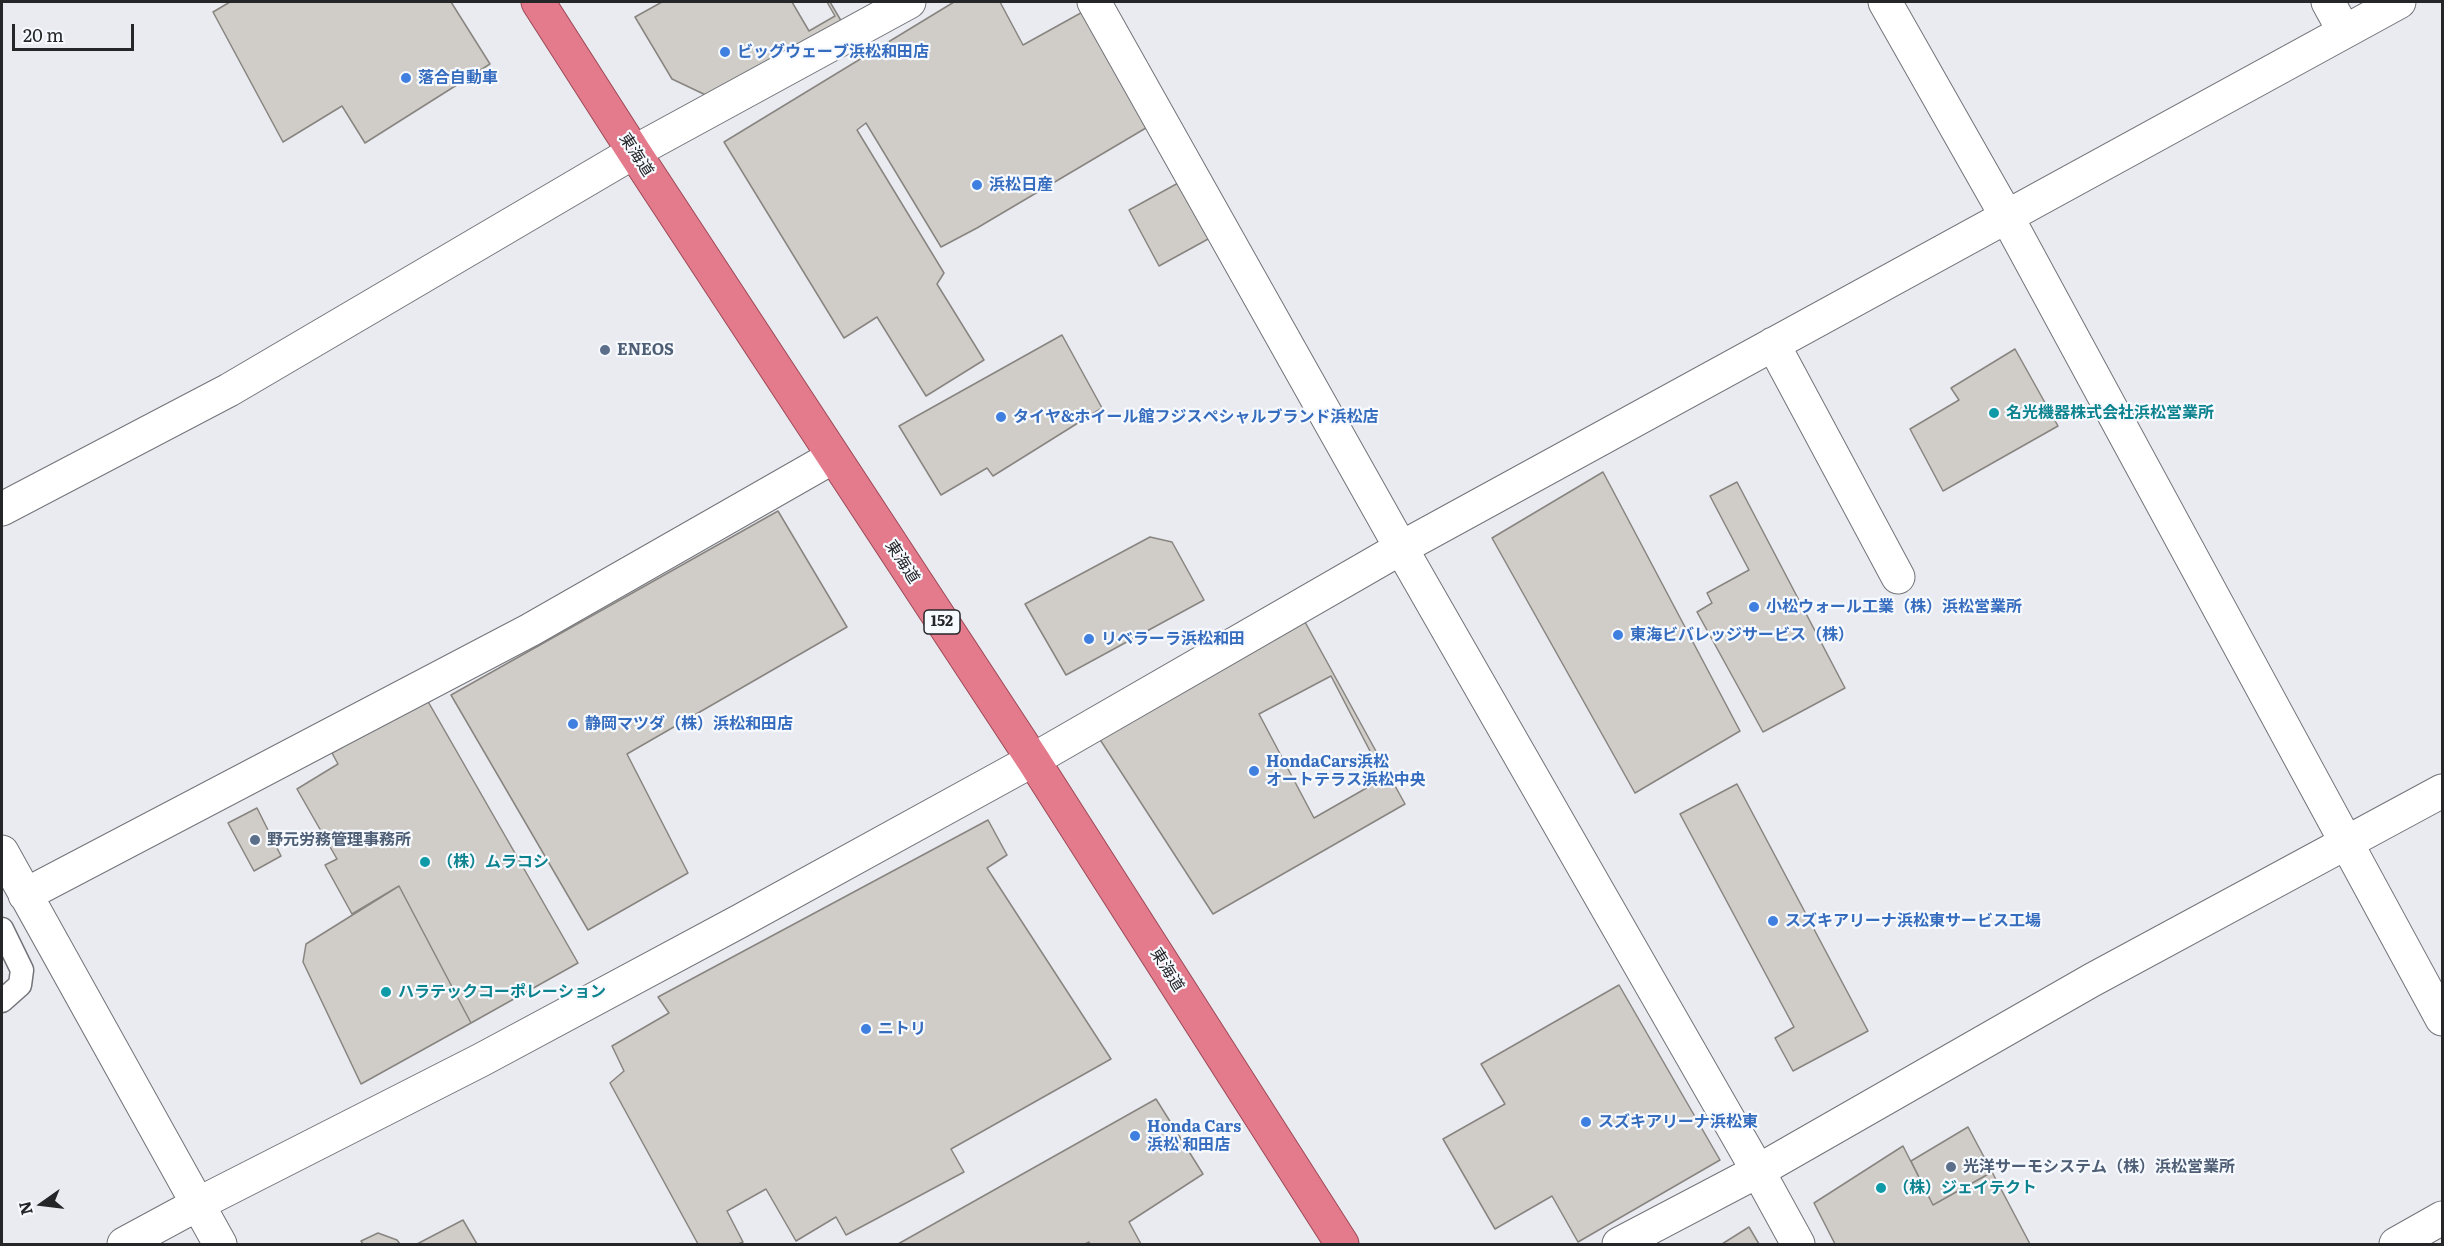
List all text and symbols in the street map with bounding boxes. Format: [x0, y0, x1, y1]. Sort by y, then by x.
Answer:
scale bar [15, 12, 136, 50]
text: 20 m [23, 21, 64, 48]
place label: ビッグウェーブ浜松和田店 [737, 42, 929, 62]
marker: ビッグウェーブ浜松和田店 [718, 45, 732, 59]
place label: 落合自動車 [418, 68, 498, 88]
marker: 落合自動車 [399, 71, 413, 85]
street label: 東海道 [615, 130, 657, 180]
place label: 浜松日産 [989, 175, 1053, 195]
marker: 浜松日産 [970, 178, 984, 192]
place label: ENEOS [617, 340, 674, 360]
marker: ENEOS [598, 343, 612, 357]
place label: 名光機器株式会社浜松営業所 [2006, 403, 2214, 423]
marker: 名光機器株式会社浜松営業所 [1987, 406, 2001, 420]
place label: タイヤ&ホイール館フジスペシャルブランド浜松店 [1013, 407, 1378, 427]
marker: タイヤ&ホイール館フジスペシャルブランド浜松店 [994, 410, 1008, 424]
street label: 東海道 [881, 537, 923, 587]
place label: 小松ウォール工業（株）浜松営業所 [1766, 597, 2022, 617]
marker: 小松ウォール工業（株）浜松営業所 [1747, 600, 1761, 614]
road number: 152 [924, 610, 960, 634]
place label: 東海ビバレッジサービス（株） [1630, 625, 1854, 645]
marker: 東海ビバレッジサービス（株） [1611, 628, 1625, 642]
place label: リベラーラ浜松和田 [1101, 629, 1245, 649]
marker: リベラーラ浜松和田 [1082, 632, 1096, 646]
place label: 静岡マツダ（株）浜松和田店 [585, 714, 793, 734]
marker: 静岡マツダ（株）浜松和田店 [566, 717, 580, 731]
place label: HondaCars浜松 オートテラス浜松中央 [1266, 752, 1426, 790]
marker: HondaCars浜松 オートテラス浜松中央 [1247, 764, 1261, 778]
place label: 野元労務管理事務所 [267, 830, 411, 850]
marker: 野元労務管理事務所 [248, 833, 262, 847]
place label: （株）ムラコシ [437, 852, 549, 872]
marker: （株）ムラコシ [418, 855, 432, 869]
place label: スズキアリーナ浜松東サービス工場 [1785, 911, 2041, 931]
marker: スズキアリーナ浜松東サービス工場 [1766, 914, 1780, 928]
street label: 東海道 [1146, 945, 1188, 995]
place label: ハラテックコーポレーション [398, 982, 606, 1002]
marker: ハラテックコーポレーション [379, 985, 393, 999]
place label: ニトリ [878, 1019, 926, 1039]
marker: ニトリ [859, 1022, 873, 1036]
place label: スズキアリーナ浜松東 [1598, 1112, 1758, 1132]
marker: スズキアリーナ浜松東 [1579, 1115, 1593, 1129]
place label: Honda Cars 浜松 和田店 [1147, 1117, 1241, 1155]
marker: Honda Cars 浜松 和田店 [1128, 1129, 1142, 1143]
place label: 光洋サーモシステム（株）浜松営業所 [1963, 1157, 2235, 1177]
marker: 光洋サーモシステム（株）浜松営業所 [1944, 1160, 1958, 1174]
north arrow [12, 1174, 72, 1234]
place label: （株）ジェイテクト [1893, 1178, 2037, 1198]
marker: （株）ジェイテクト [1874, 1181, 1888, 1195]
text: N [11, 1199, 38, 1218]

